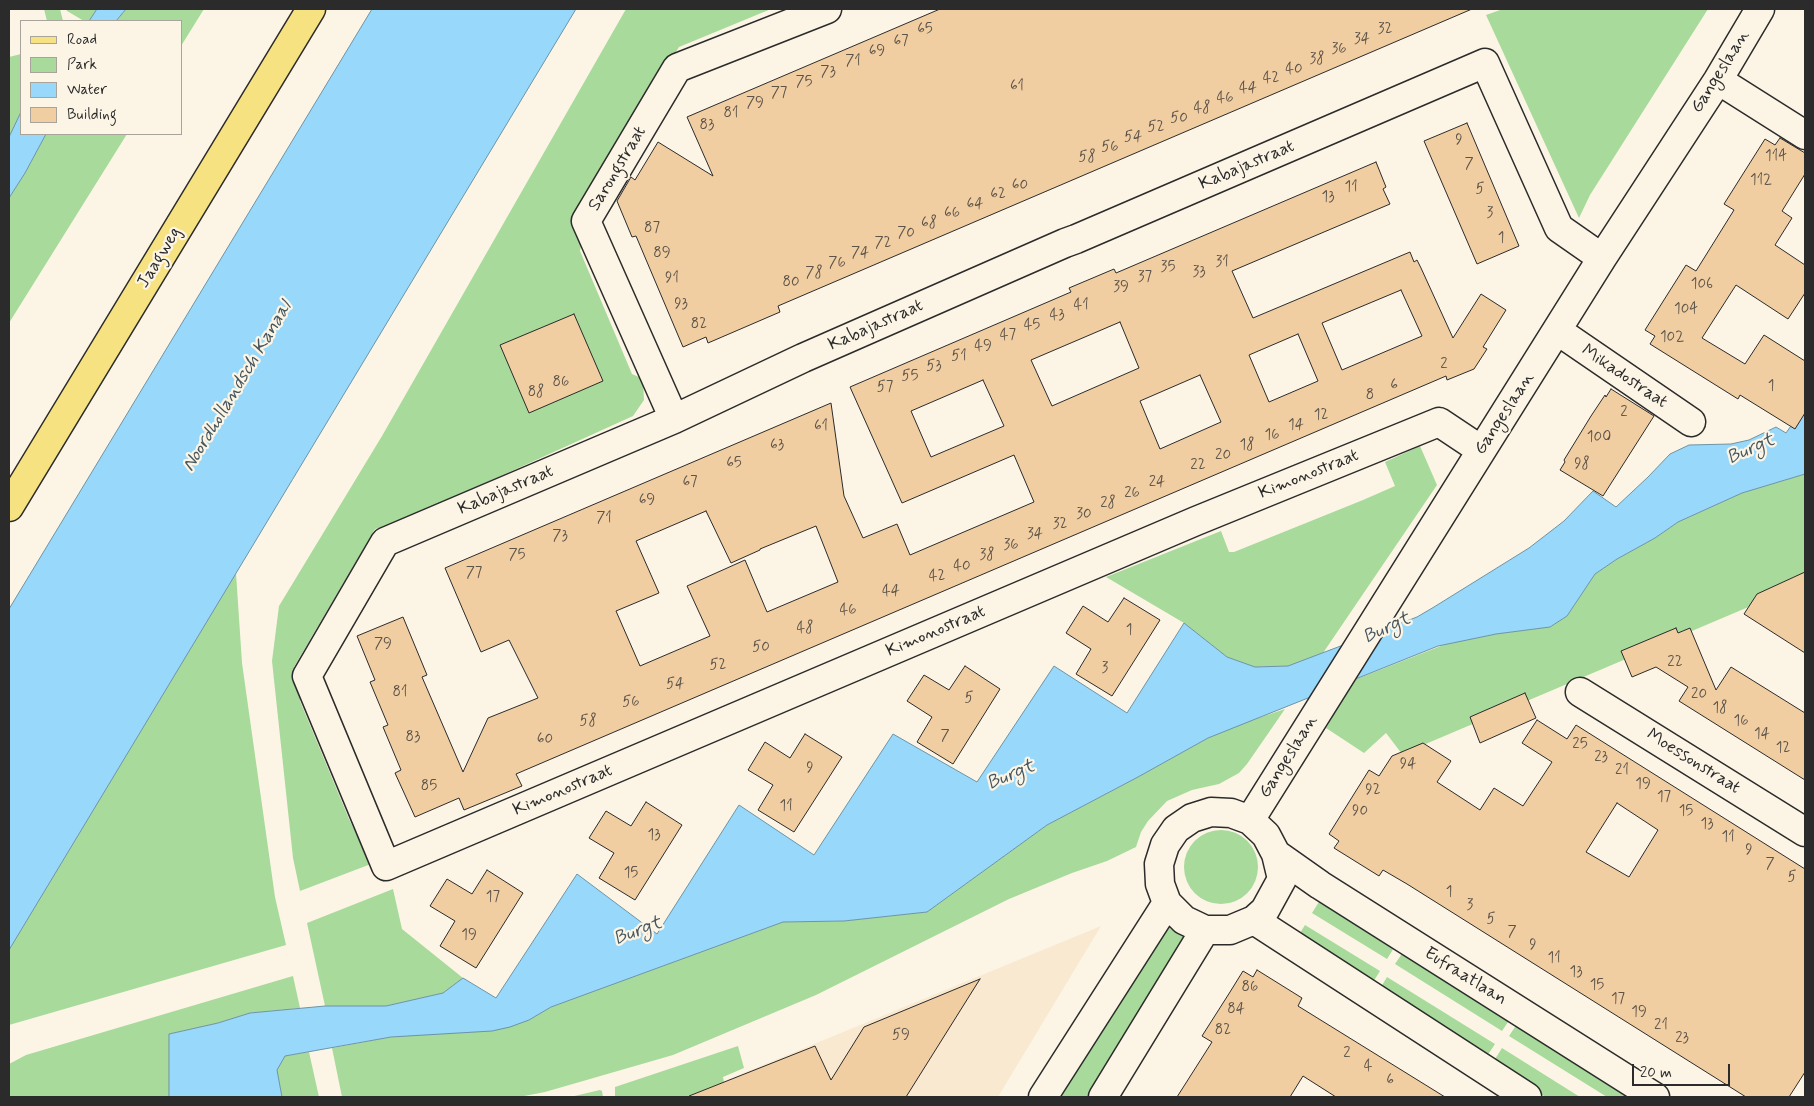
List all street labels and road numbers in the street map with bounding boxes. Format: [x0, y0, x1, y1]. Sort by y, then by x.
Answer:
street label: Gangeslaan [1687, 26, 1755, 118]
street label: Sarongstraat [584, 123, 652, 215]
street label: Kabajastraat [1196, 136, 1298, 196]
street label: Jaagweg [133, 224, 187, 292]
street label: Kabajastraat [825, 296, 927, 356]
street label: Mikadostraat [1577, 340, 1671, 414]
street label: Gangeslaan [1470, 369, 1540, 459]
street label: Kimonostraat [1256, 445, 1362, 505]
street label: Kabajastraat [455, 461, 557, 521]
street label: Kimonostraat [883, 601, 989, 663]
street label: Gangeslaan [1255, 711, 1323, 803]
street label: Moessonstraat [1642, 725, 1744, 799]
street label: Kimonostraat [510, 760, 616, 822]
street label: Eufraatlaan [1420, 943, 1510, 1011]

